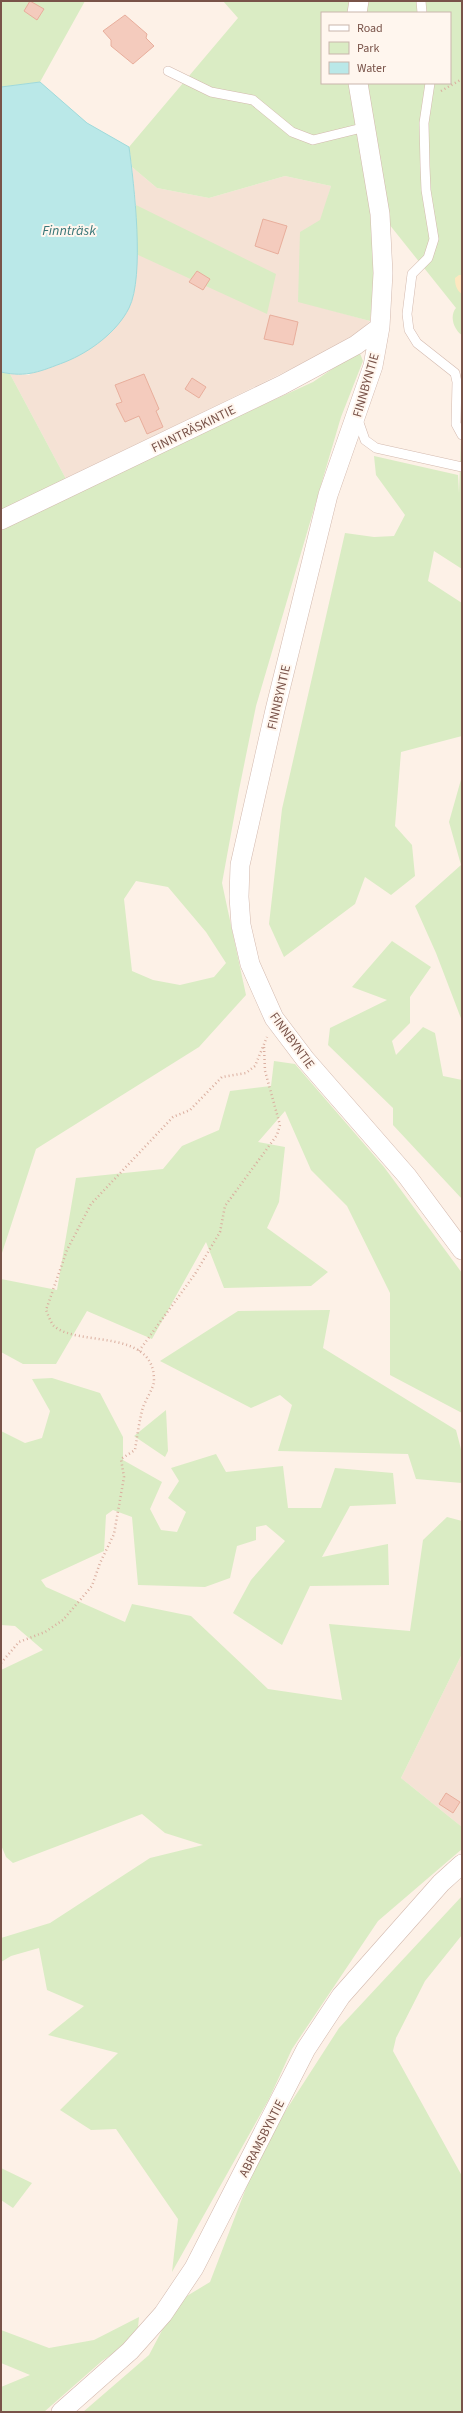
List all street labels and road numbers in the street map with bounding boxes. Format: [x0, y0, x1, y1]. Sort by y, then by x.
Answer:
street label: FINNBYNTIE [348, 351, 384, 419]
street label: FINNTRÄSKINTIE [148, 401, 239, 457]
street label: FINNBYNTIE [263, 663, 295, 731]
street label: FINNBYNTIE [266, 1009, 319, 1073]
street label: ABRAMSBYNTIE [235, 2096, 289, 2180]

